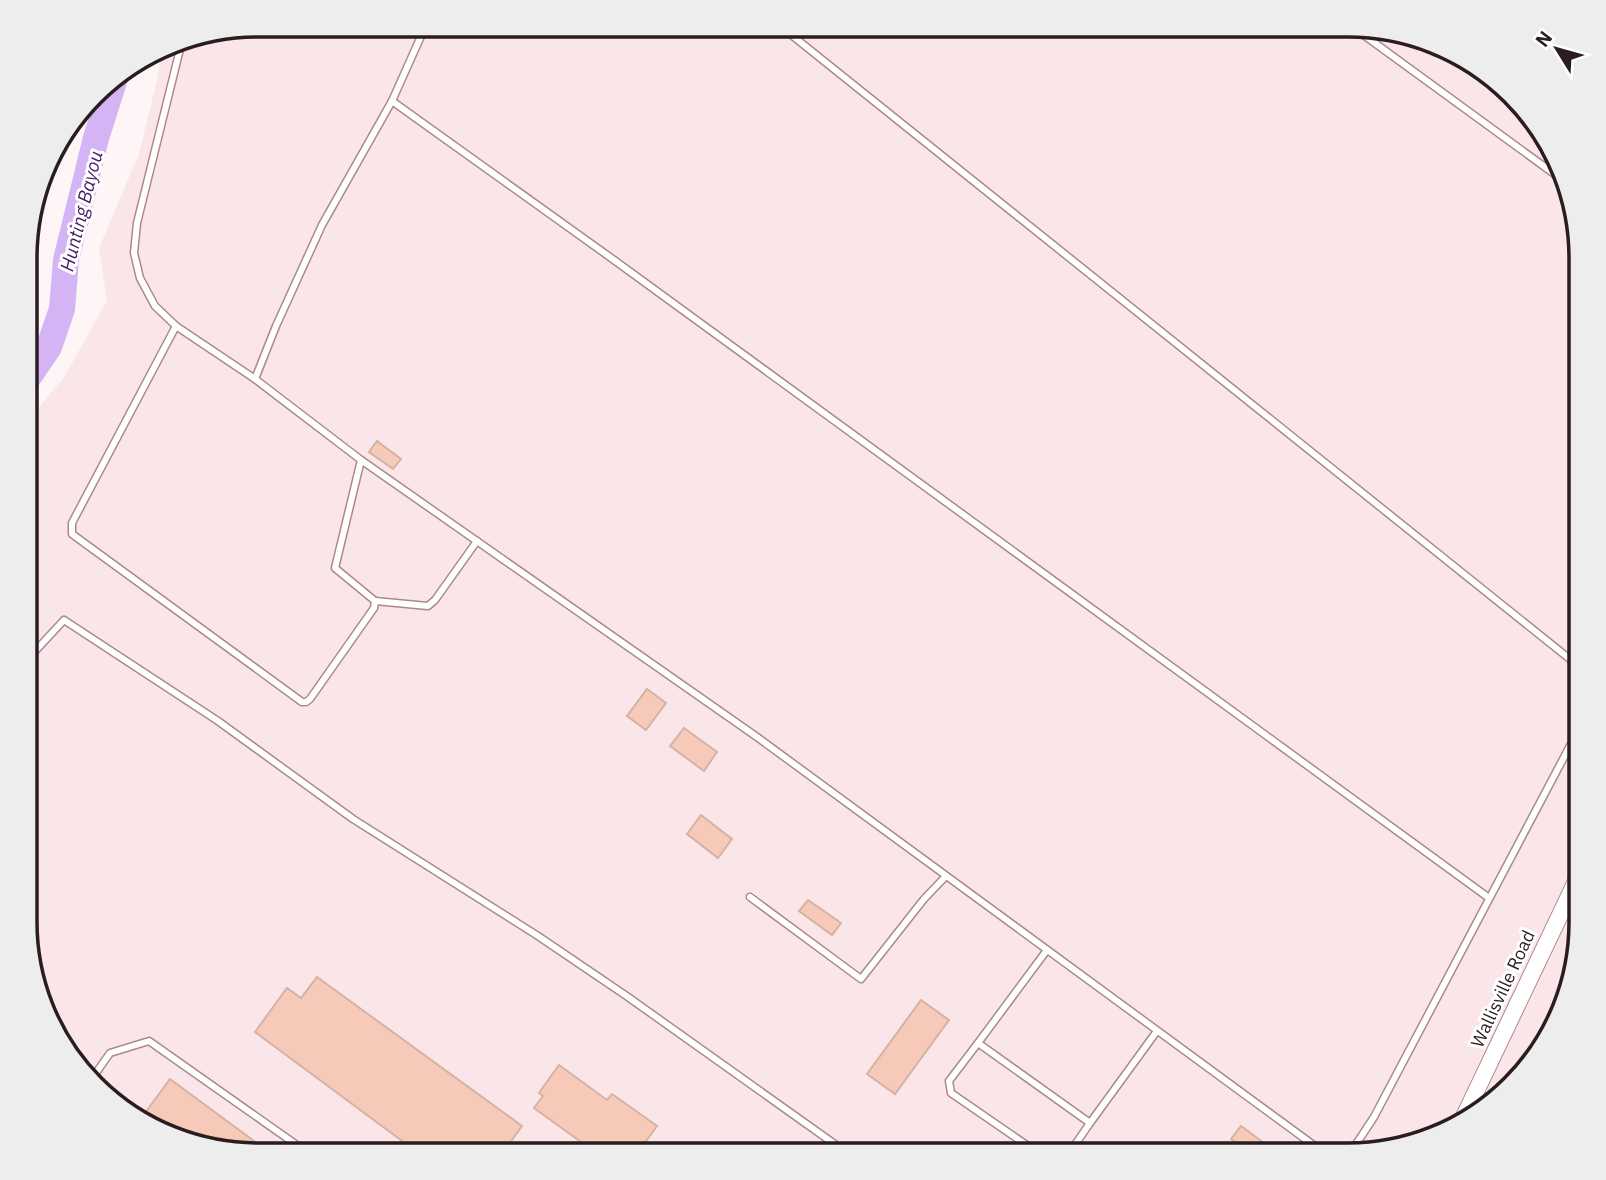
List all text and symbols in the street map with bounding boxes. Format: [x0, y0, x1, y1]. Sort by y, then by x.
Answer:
north arrow [1522, 14, 1592, 84]
text: N [1530, 26, 1557, 51]
water label: Hunting Bayou [54, 148, 108, 274]
street label: Wallisville Road [1465, 926, 1540, 1051]

